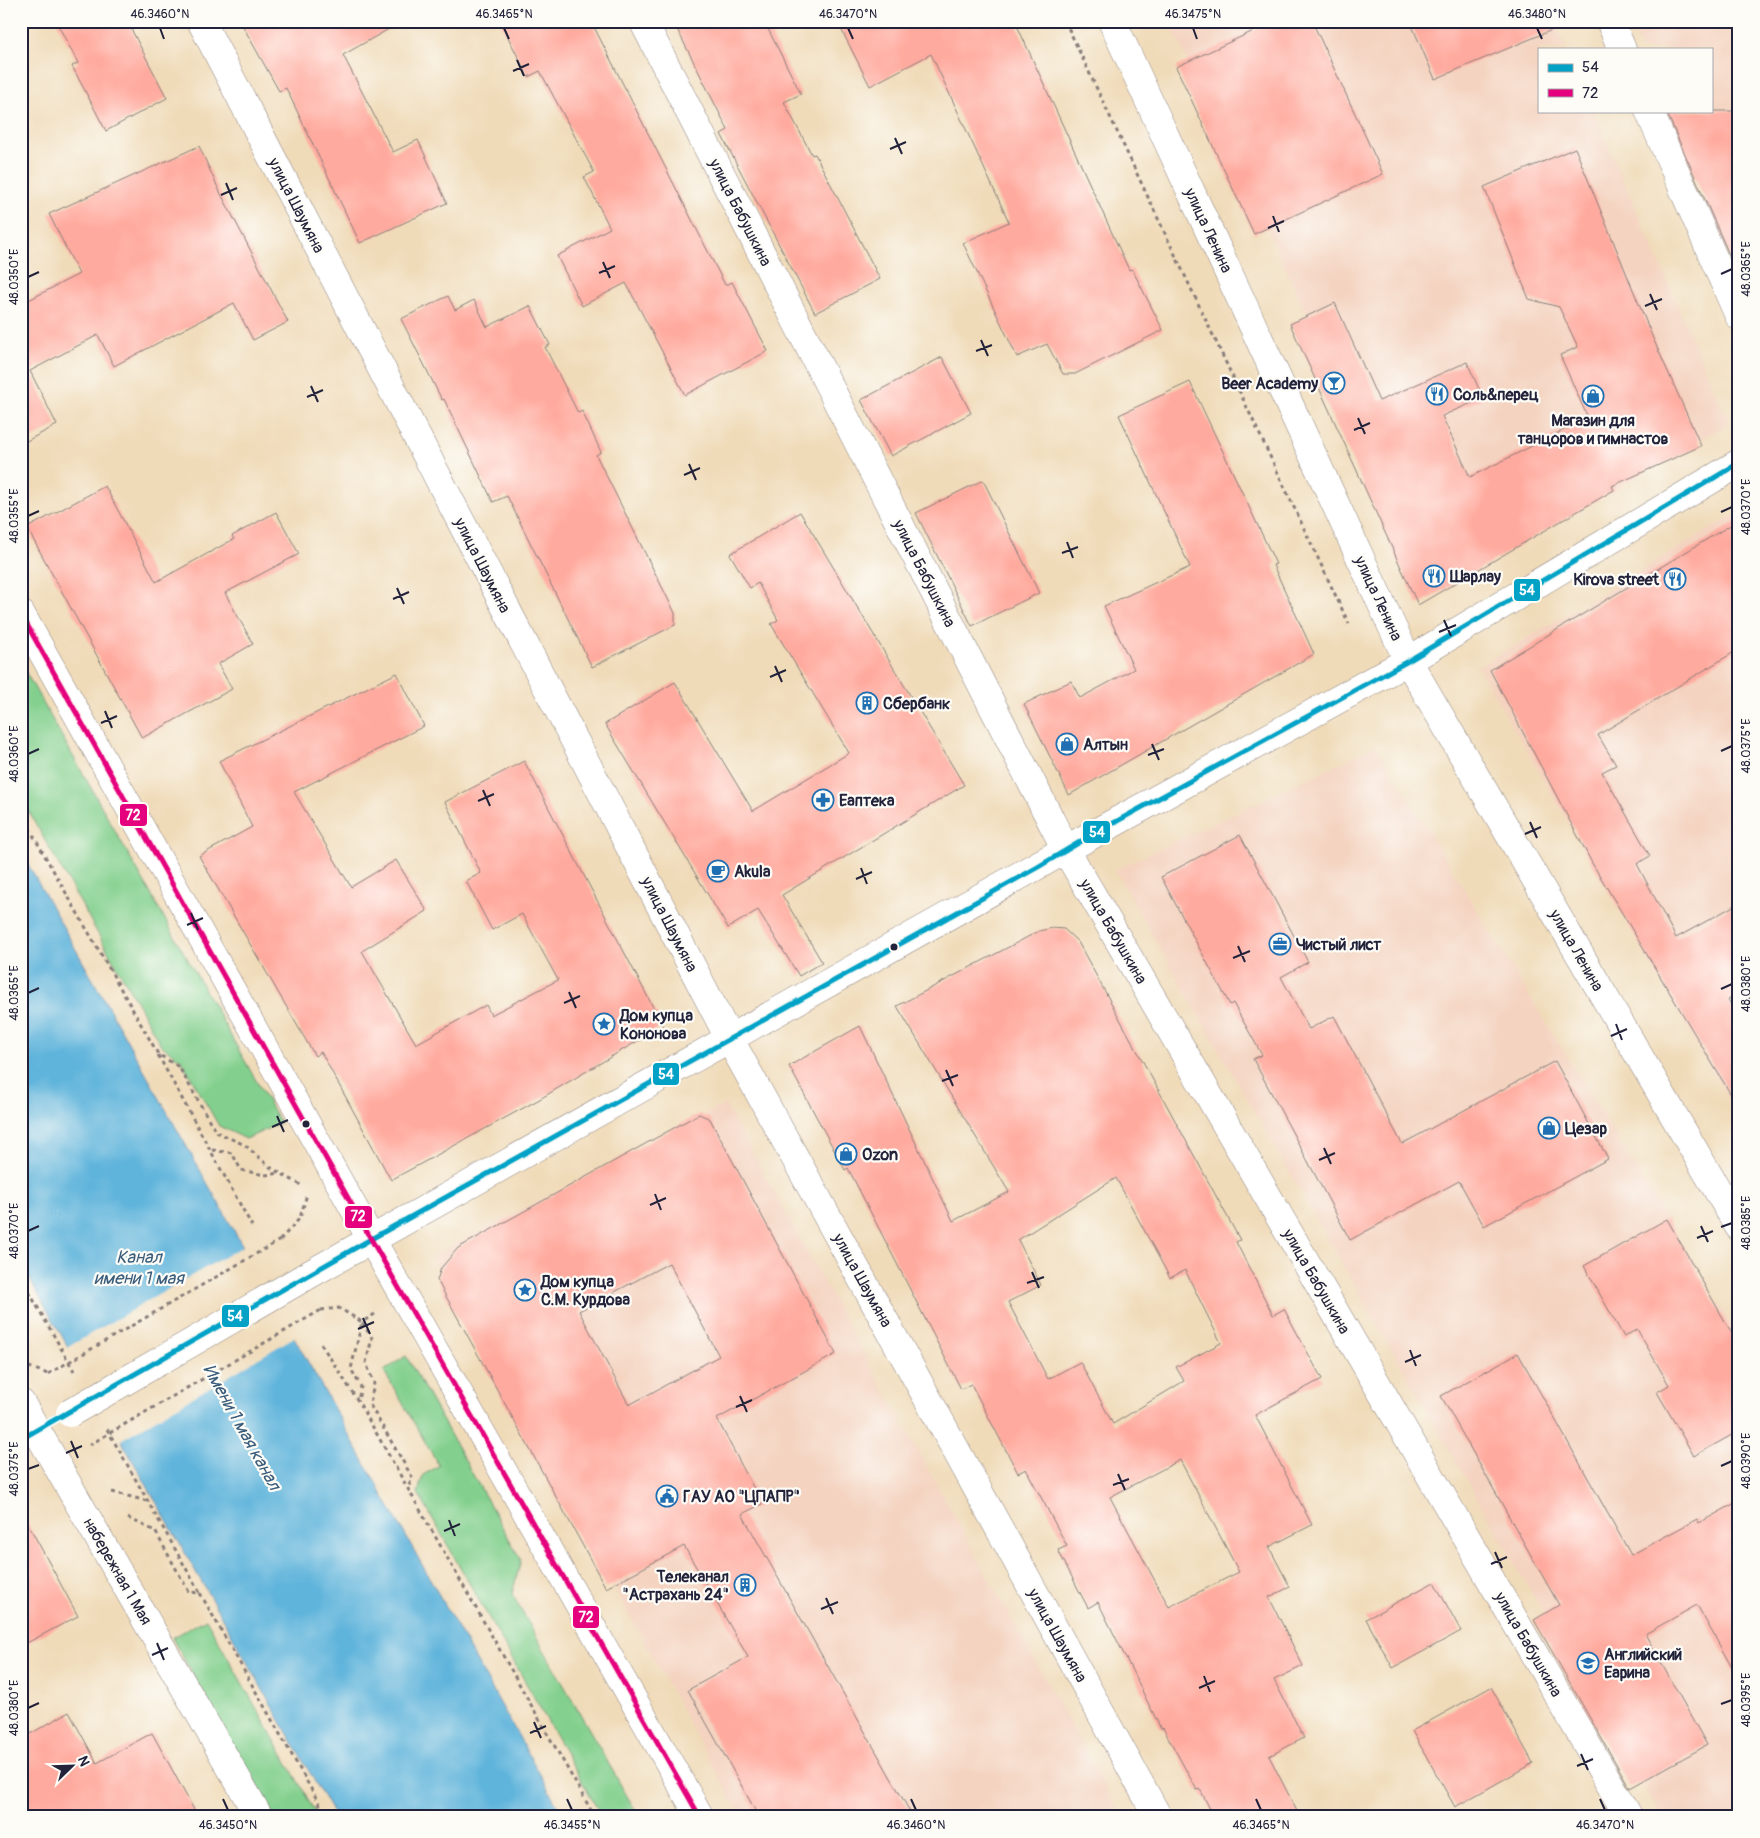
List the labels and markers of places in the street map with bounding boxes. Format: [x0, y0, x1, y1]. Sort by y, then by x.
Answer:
bar icon: Beer Academy [1322, 371, 1346, 395]
place label: Beer Academy [1221, 374, 1318, 394]
restaurant icon: Соль&перец [1425, 382, 1449, 406]
shop icon: Магазин для танцоров и гимнастов [1581, 384, 1605, 408]
place label: Соль&перец [1453, 385, 1539, 405]
place label: Магазин для танцоров и гимнастов [1518, 411, 1669, 449]
restaurant icon: Шарлау [1422, 564, 1446, 588]
place label: Шарлау [1449, 567, 1501, 587]
restaurant icon: Kirova street [1663, 567, 1687, 591]
place label: Kirova street [1573, 570, 1660, 590]
building icon: Сбербанк [855, 691, 879, 715]
place label: Сбербанк [883, 694, 950, 714]
shop icon: Алтын [1055, 732, 1079, 756]
place label: Алтын [1083, 735, 1128, 755]
pharmacy icon: Еаптека [811, 788, 835, 812]
place label: Еаптека [839, 791, 895, 811]
cafe icon: Akula [706, 859, 730, 883]
place label: Akula [734, 862, 771, 882]
office icon: Чистый лист [1268, 932, 1292, 956]
place label: Чистый лист [1296, 935, 1382, 955]
unlabelled marker [889, 942, 899, 952]
place label: Дом купца Кононова [619, 1006, 693, 1044]
place icon: Дом купца Кононова [592, 1012, 616, 1036]
shop icon: Цезар [1537, 1116, 1561, 1140]
unlabelled marker [301, 1119, 311, 1129]
place label: Цезар [1565, 1119, 1607, 1139]
shop icon: Ozon [834, 1142, 858, 1166]
place label: Ozon [862, 1145, 898, 1165]
place label: Дом купца С.М. Курдова [540, 1272, 631, 1310]
place icon: Дом купца С.М. Курдова [513, 1278, 537, 1302]
public building icon: ГАУ АО "ЦПАПР" [655, 1484, 679, 1508]
place label: ГАУ АО "ЦПАПР" [683, 1487, 800, 1507]
place label: Телеканал "Астрахань 24" [622, 1567, 729, 1605]
building icon: Телеканал "Астрахань 24" [733, 1573, 757, 1597]
place label: Английский Еарина [1604, 1645, 1683, 1683]
school or university icon: Английский Еарина [1576, 1651, 1600, 1675]

